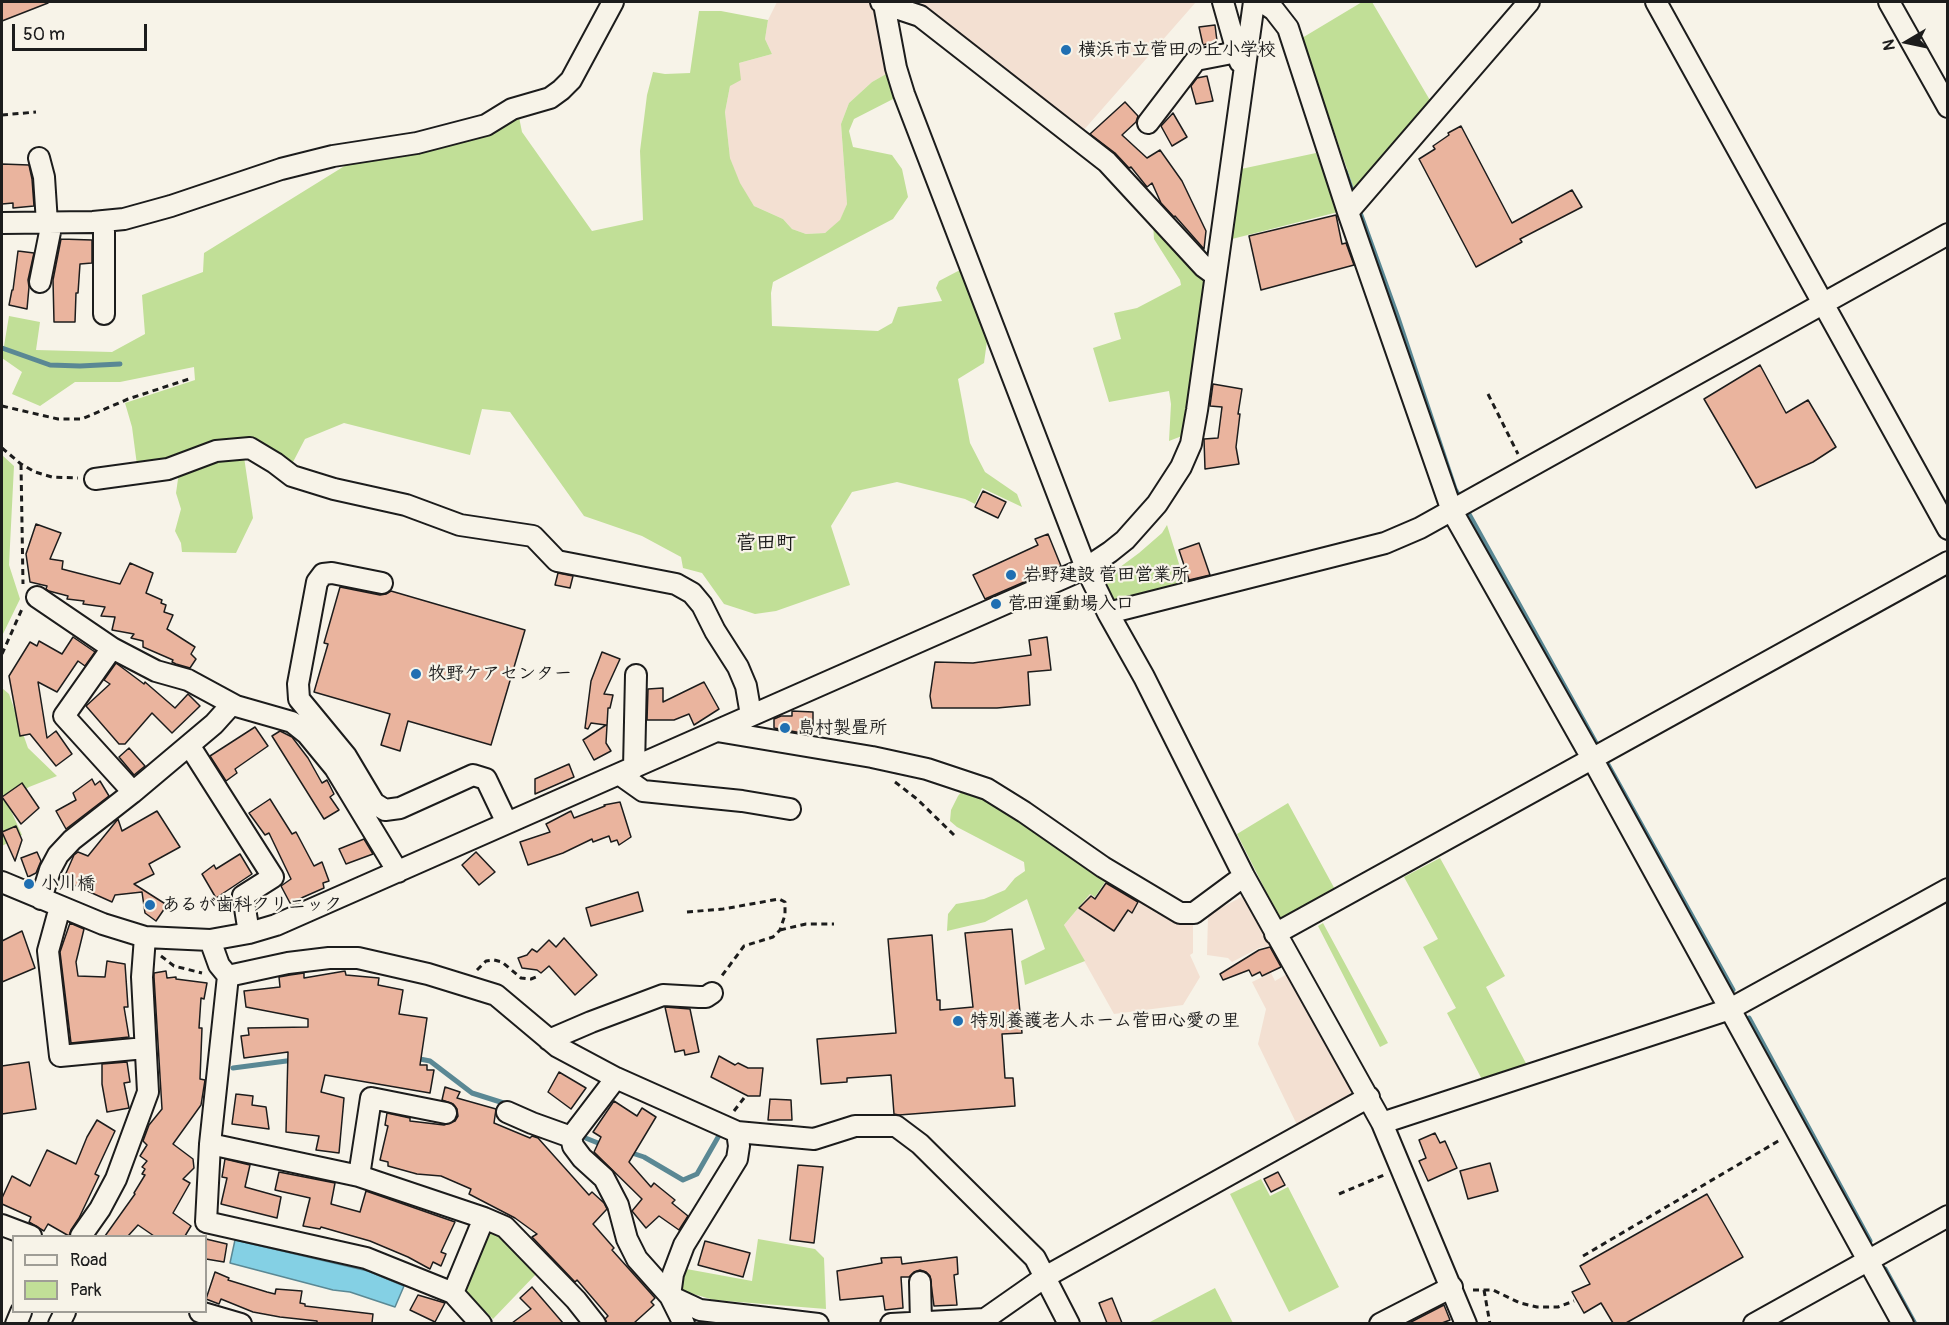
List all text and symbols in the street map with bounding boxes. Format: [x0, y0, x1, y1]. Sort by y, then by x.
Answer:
scale bar [15, 12, 150, 50]
north arrow [1877, 12, 1937, 72]
text: 50 m [23, 23, 65, 46]
text: N [1878, 38, 1900, 52]
place label: 横浜市立菅田の丘小学校 [1078, 39, 1276, 61]
marker: 横浜市立菅田の丘小学校 [1059, 43, 1073, 57]
district label: 菅田町 [736, 532, 796, 556]
place label: 岩野建設 菅田営業所 [1023, 564, 1189, 586]
marker: 岩野建設 菅田営業所 [1004, 568, 1018, 582]
place label: 菅田運動場入口 [1008, 593, 1134, 615]
marker: 菅田運動場入口 [989, 597, 1003, 611]
place label: 牧野ケアセンター [428, 663, 572, 685]
marker: 牧野ケアセンター [409, 667, 423, 681]
place label: 島村製畳所 [797, 717, 887, 739]
marker: 島村製畳所 [778, 721, 792, 735]
place label: 小川橋 [41, 873, 95, 895]
marker: 小川橋 [22, 877, 36, 891]
place label: あるが歯科クリニック [162, 894, 342, 916]
marker: あるが歯科クリニック [143, 898, 157, 912]
place label: 特別養護老人ホーム菅田心愛の里 [970, 1010, 1240, 1032]
marker: 特別養護老人ホーム菅田心愛の里 [951, 1014, 965, 1028]
legend [12, 1235, 207, 1313]
text: Road [70, 1249, 107, 1272]
text: Park [70, 1279, 102, 1302]

